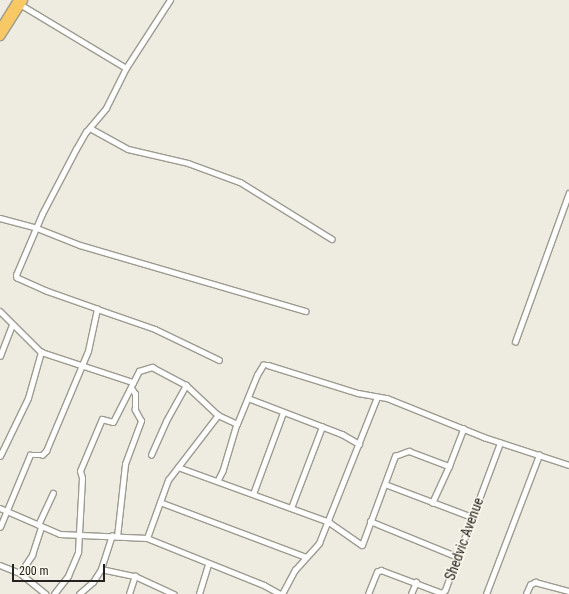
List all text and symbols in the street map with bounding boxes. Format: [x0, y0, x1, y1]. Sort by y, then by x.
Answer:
street label: Shedvic Avenue [441, 495, 487, 583]
scale bar [14, 556, 107, 582]
text: 200 m [19, 564, 49, 578]

